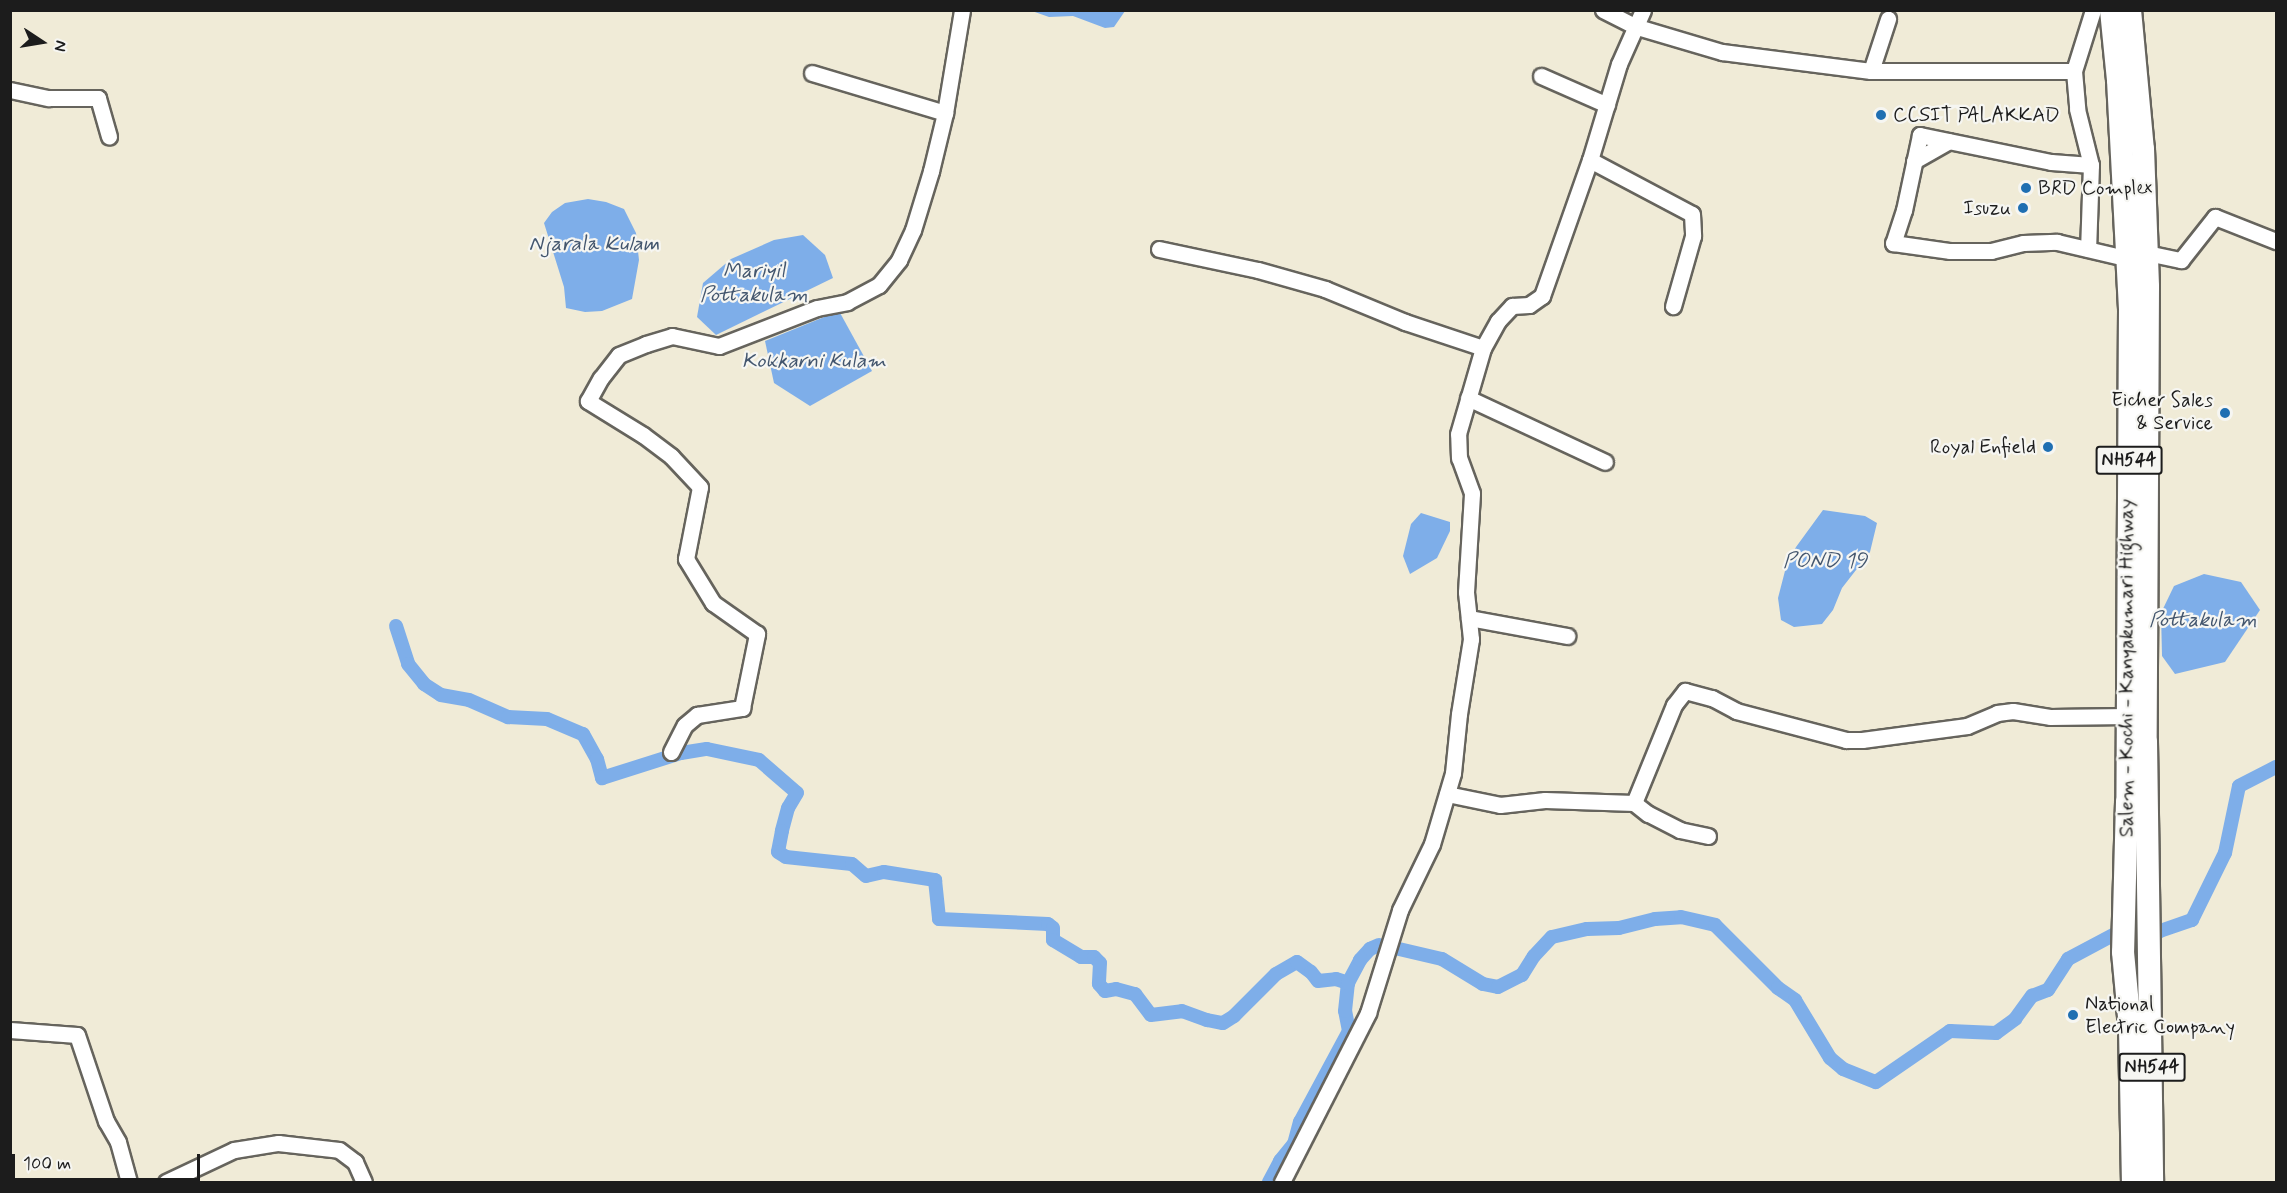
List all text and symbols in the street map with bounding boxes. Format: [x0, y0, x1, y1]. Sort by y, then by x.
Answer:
north arrow [12, 12, 72, 72]
text: N [49, 38, 71, 53]
place label: CCSIT PALAKKAD [1893, 103, 2055, 127]
marker: CCSIT PALAKKAD [1874, 108, 1888, 122]
place label: BRD Complex [2038, 176, 2152, 200]
marker: BRD Complex [2019, 181, 2033, 195]
place label: Isuzu [1963, 196, 2011, 220]
marker: Isuzu [2016, 201, 2030, 215]
water label: Njarala Kulam [525, 231, 663, 257]
water label: Mariyil Pottakulam [700, 258, 808, 308]
water label: Kokkarni Kulam [739, 348, 889, 374]
place label: Eicher Sales & Service [2110, 389, 2213, 436]
marker: Eicher Sales & Service [2218, 406, 2232, 420]
place label: Royal Enfield [1930, 435, 2036, 459]
marker: Royal Enfield [2041, 440, 2055, 454]
road number: NH544 [2094, 445, 2164, 475]
street label: Salem - Kochi - Kanyakumari Highway [2115, 499, 2139, 837]
water label: POND 19 [1783, 548, 1867, 574]
water label: Pottakulam [2149, 607, 2257, 633]
place label: National Electric Company [2085, 992, 2232, 1039]
marker: National Electric Company [2066, 1008, 2080, 1022]
road number: NH544 [2118, 1052, 2186, 1082]
scale bar [15, 1142, 202, 1180]
text: 100 m [23, 1152, 71, 1176]

